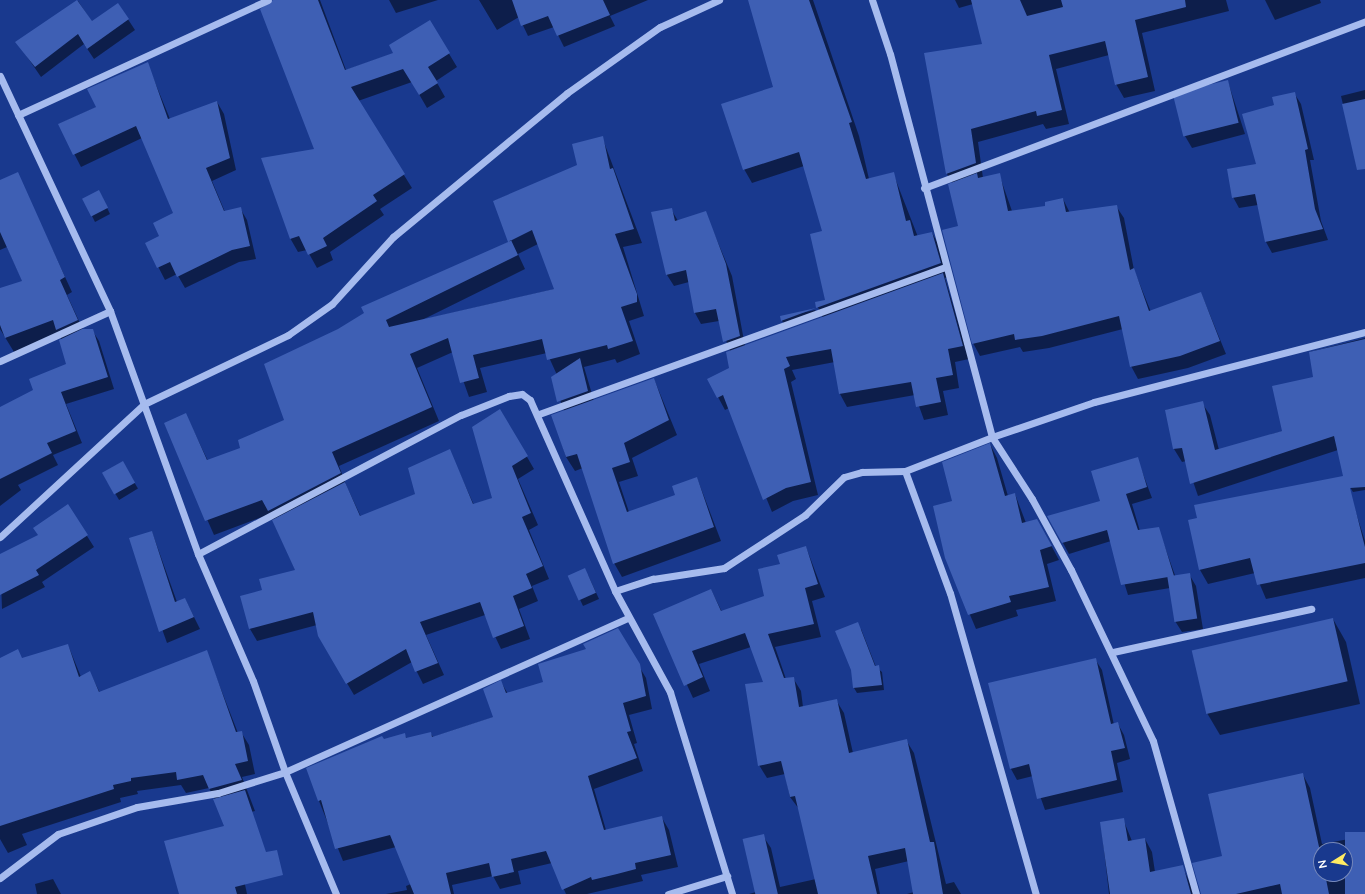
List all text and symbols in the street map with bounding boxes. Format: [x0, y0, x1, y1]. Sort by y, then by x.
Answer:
north arrow [1313, 842, 1353, 882]
text: N [1315, 859, 1330, 870]

